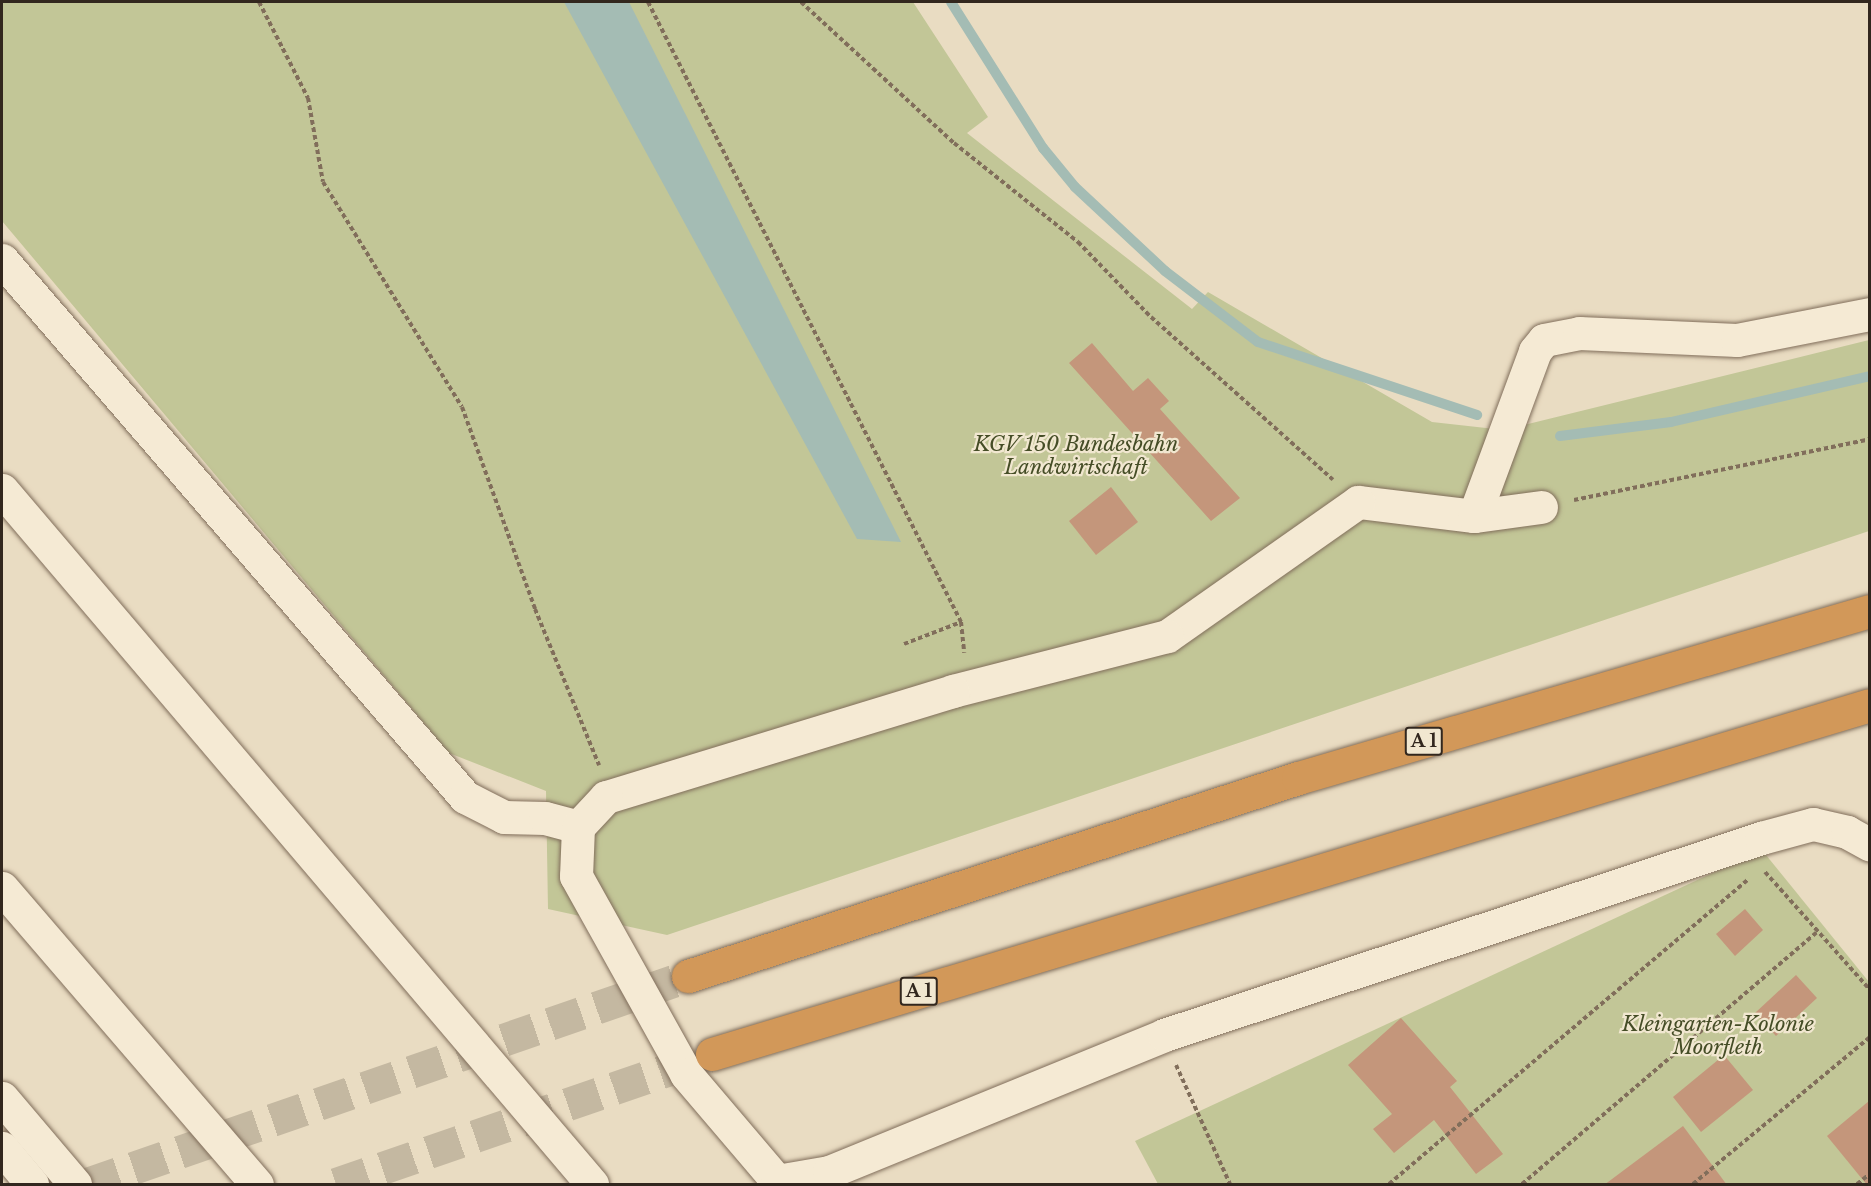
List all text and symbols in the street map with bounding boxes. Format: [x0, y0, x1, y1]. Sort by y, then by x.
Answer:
park label: KGV 150 Bundesbahn Landwirtschaft [973, 433, 1179, 480]
road number: A 1 [1403, 726, 1445, 756]
road number: A 1 [898, 976, 940, 1006]
park label: Kleingarten-Kolonie Moorfleth [1622, 1012, 1814, 1059]

